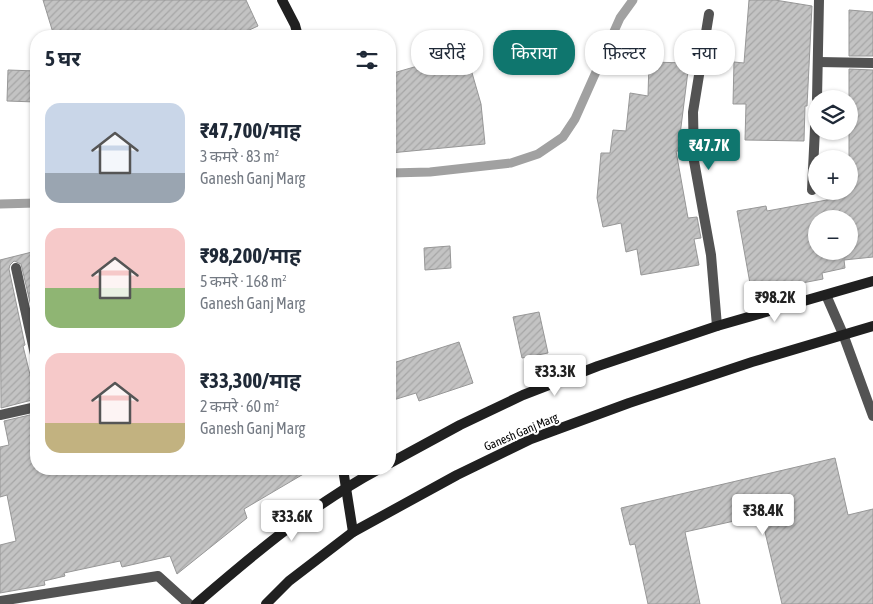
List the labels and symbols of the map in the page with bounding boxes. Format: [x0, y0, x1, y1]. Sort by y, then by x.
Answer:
pin: ₹47.7K [668, 128, 750, 171]
pin: ₹98.2K [734, 280, 816, 323]
pin: ₹33.3K [514, 354, 596, 397]
street label: Ganesh Ganj Marg [482, 410, 561, 454]
pin: ₹38.4K [722, 494, 804, 536]
pin: ₹33.6K [251, 500, 333, 542]

